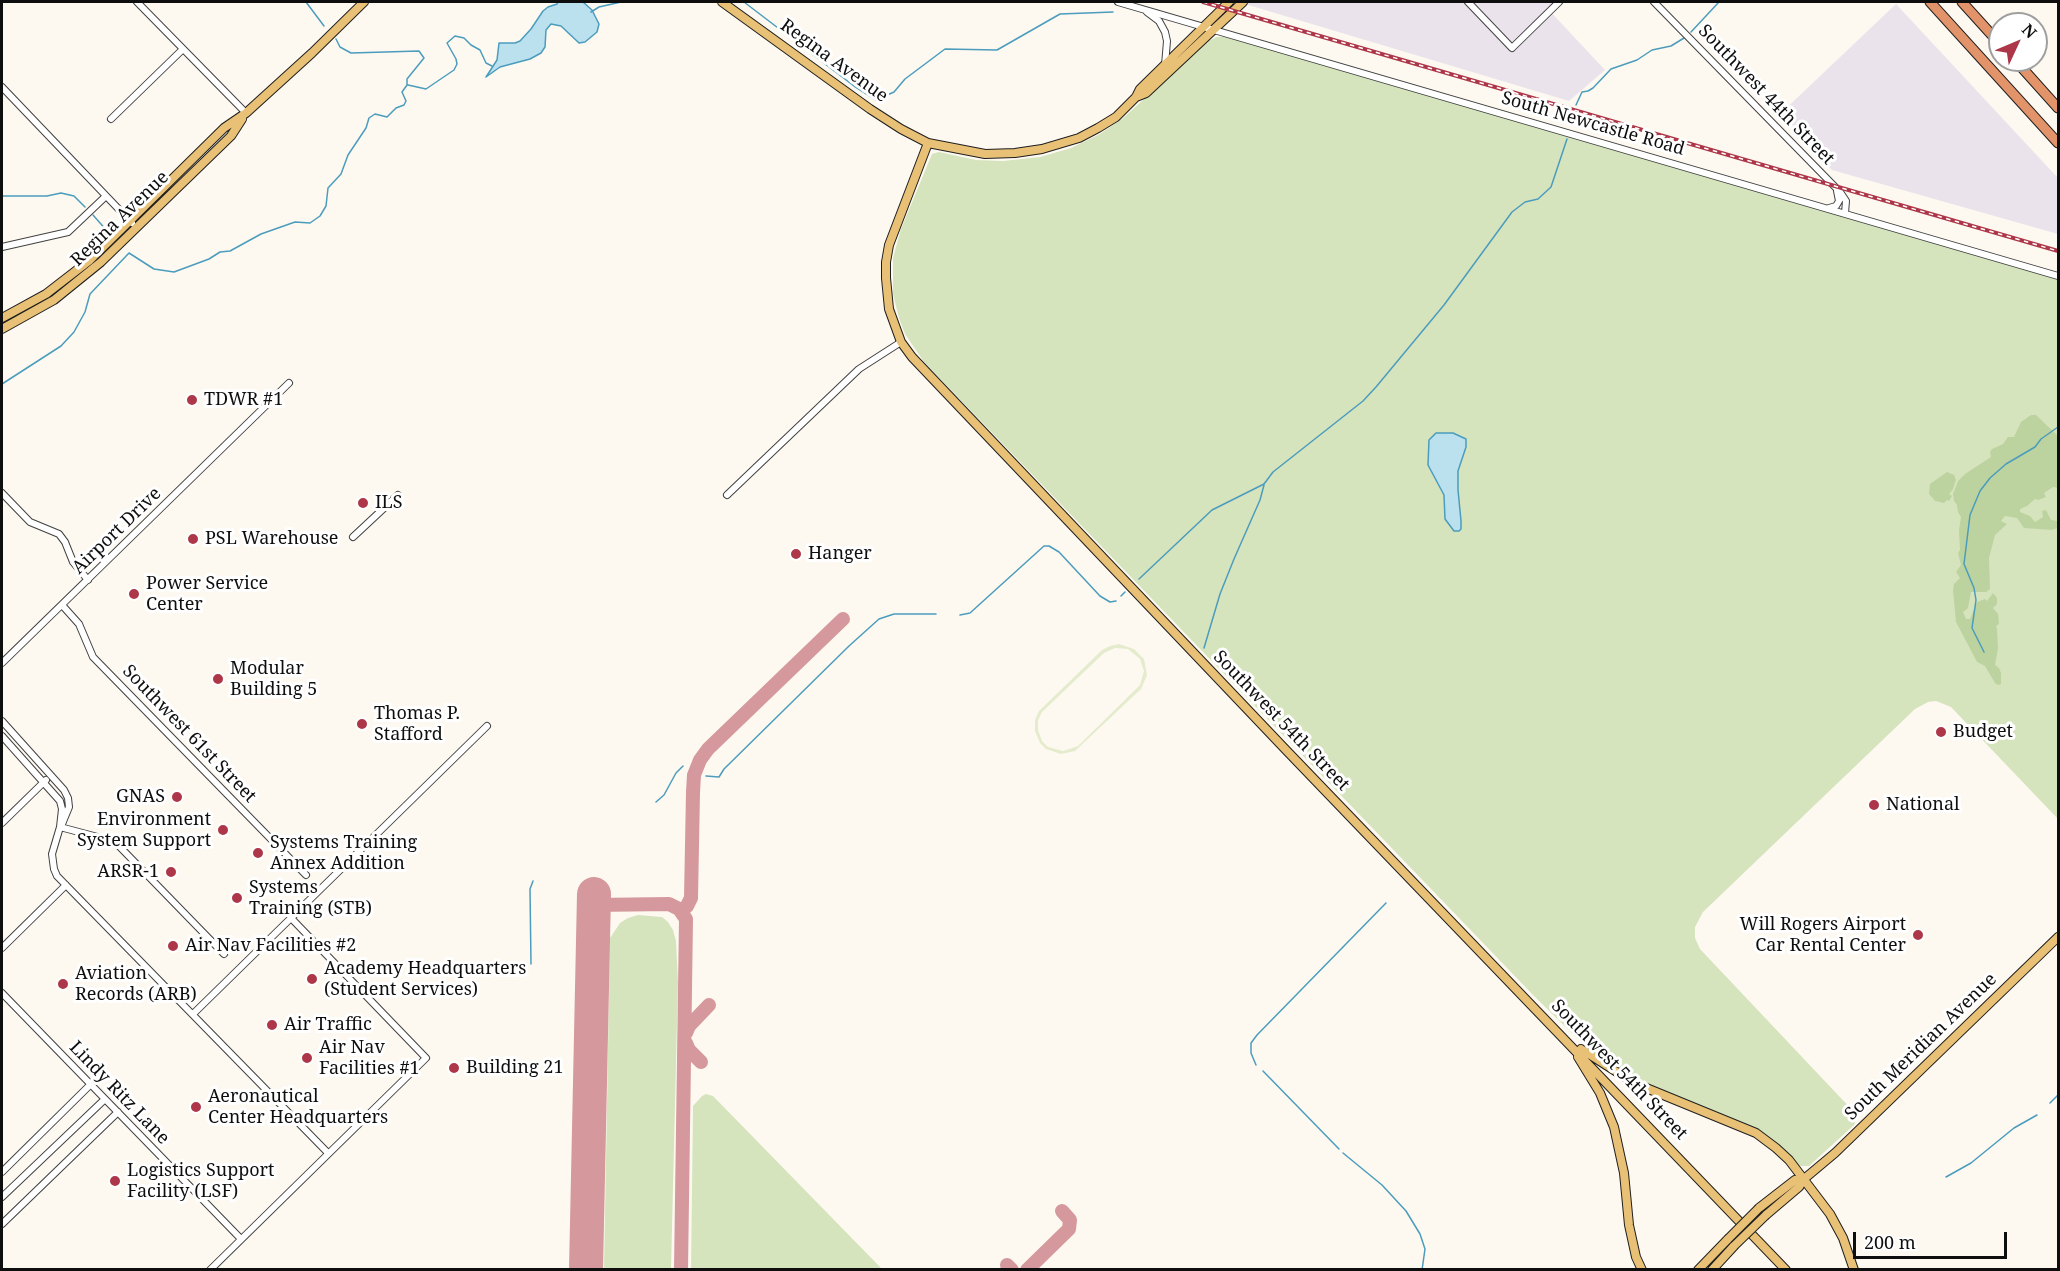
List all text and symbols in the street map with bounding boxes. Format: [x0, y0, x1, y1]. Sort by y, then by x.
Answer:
north arrow [1988, 12, 2048, 72]
street label: Regina Avenue [776, 15, 892, 107]
text: N [2017, 19, 2042, 43]
street label: Southwest 44th Street [1693, 20, 1839, 170]
street label: South Newcastle Road [1499, 87, 1687, 161]
street label: Regina Avenue [67, 167, 173, 271]
place label: TDWR #1 [204, 389, 283, 411]
marker: TDWR #1 [185, 393, 199, 407]
street label: Airport Drive [68, 483, 166, 579]
place label: ILS [375, 492, 403, 514]
marker: ILS [356, 496, 370, 510]
place label: PSL Warehouse [205, 528, 338, 550]
marker: PSL Warehouse [186, 532, 200, 546]
place label: Hanger [808, 543, 872, 565]
marker: Hanger [789, 547, 803, 561]
place label: Power Service Center [146, 573, 268, 616]
marker: Power Service Center [127, 587, 141, 601]
street label: Southwest 54th Street [1208, 646, 1354, 796]
place label: Modular Building 5 [230, 658, 317, 700]
street label: Southwest 61st Street [118, 661, 260, 807]
marker: Modular Building 5 [211, 672, 225, 686]
place label: Thomas P. Stafford [374, 703, 460, 746]
marker: Thomas P. Stafford [355, 717, 369, 731]
place label: Budget [1953, 721, 2013, 743]
marker: Budget [1934, 725, 1948, 739]
place label: GNAS [116, 786, 165, 808]
marker: GNAS [170, 790, 184, 804]
place label: National [1886, 794, 1960, 816]
marker: National [1867, 798, 1881, 812]
place label: Environment System Support [77, 809, 211, 852]
marker: Environment System Support [216, 823, 230, 837]
place label: Systems Training Annex Addition [270, 832, 417, 874]
marker: Systems Training Annex Addition [251, 846, 265, 860]
place label: ARSR-1 [97, 861, 159, 883]
marker: ARSR-1 [164, 865, 178, 879]
place label: Systems Training (STB) [249, 877, 372, 920]
marker: Systems Training (STB) [230, 891, 244, 905]
place label: Will Rogers Airport Car Rental Center [1740, 914, 1906, 956]
marker: Will Rogers Airport Car Rental Center [1911, 928, 1925, 942]
place label: Air Nav Facilities #2 [185, 935, 356, 957]
marker: Air Nav Facilities #2 [166, 939, 180, 953]
place label: Academy Headquarters (Student Services) [324, 958, 526, 1000]
place label: Aviation Records (ARB) [75, 963, 197, 1006]
street label: South Meridian Avenue [1841, 969, 2001, 1125]
marker: Academy Headquarters (Student Services) [305, 972, 319, 986]
marker: Aviation Records (ARB) [56, 977, 70, 991]
street label: Southwest 54th Street [1546, 995, 1692, 1145]
place label: Air Traffic [284, 1014, 372, 1036]
marker: Air Traffic [265, 1018, 279, 1032]
street label: Lindy Ritz Lane [64, 1037, 174, 1149]
place label: Air Nav Facilities #1 [319, 1037, 420, 1080]
marker: Air Nav Facilities #1 [300, 1051, 314, 1065]
place label: Building 21 [466, 1057, 563, 1079]
marker: Building 21 [447, 1061, 461, 1075]
place label: Aeronautical Center Headquarters [208, 1086, 388, 1128]
marker: Aeronautical Center Headquarters [189, 1100, 203, 1114]
place label: Logistics Support Facility (LSF) [127, 1160, 274, 1202]
marker: Logistics Support Facility (LSF) [108, 1174, 122, 1188]
scale bar [1856, 1220, 2010, 1258]
text: 200 m [1864, 1230, 1916, 1254]

